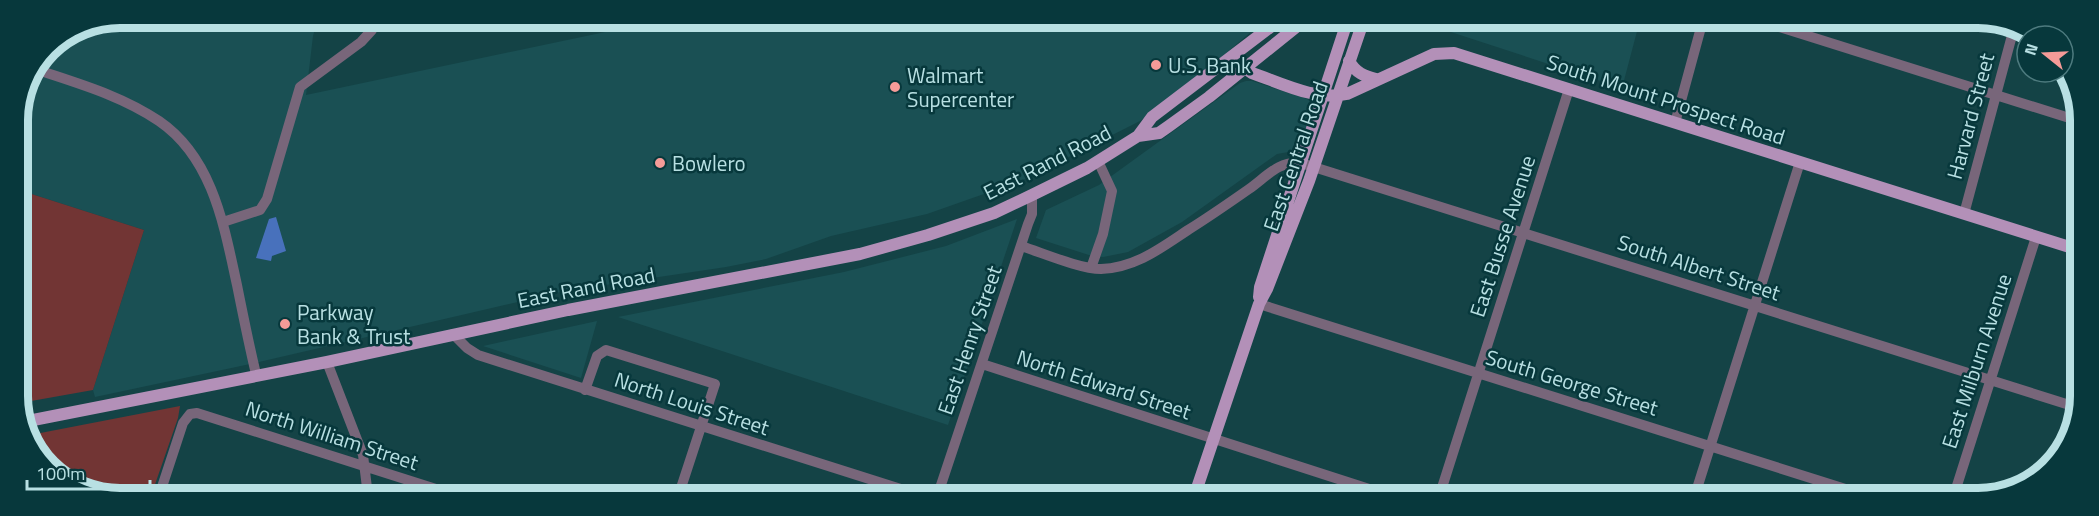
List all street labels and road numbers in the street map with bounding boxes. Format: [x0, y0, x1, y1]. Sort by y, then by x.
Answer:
street label: South Mount Prospect Road [1543, 45, 1789, 153]
street label: Harvard Street [1938, 49, 2002, 183]
street label: East Central Road [1254, 77, 1336, 235]
street label: East Rand Road [977, 116, 1117, 208]
street label: East Busse Avenue [1461, 151, 1543, 321]
street label: South Albert Street [1614, 226, 1785, 309]
street label: East Rand Road [514, 258, 658, 316]
street label: East Henry Street [928, 260, 1010, 419]
street label: East Milburn Avenue [1933, 269, 2019, 453]
street label: North Edward Street [1013, 341, 1196, 427]
street label: South George Street [1482, 341, 1663, 424]
street label: North Louis Street [610, 363, 774, 443]
street label: North William Street [241, 392, 423, 478]

